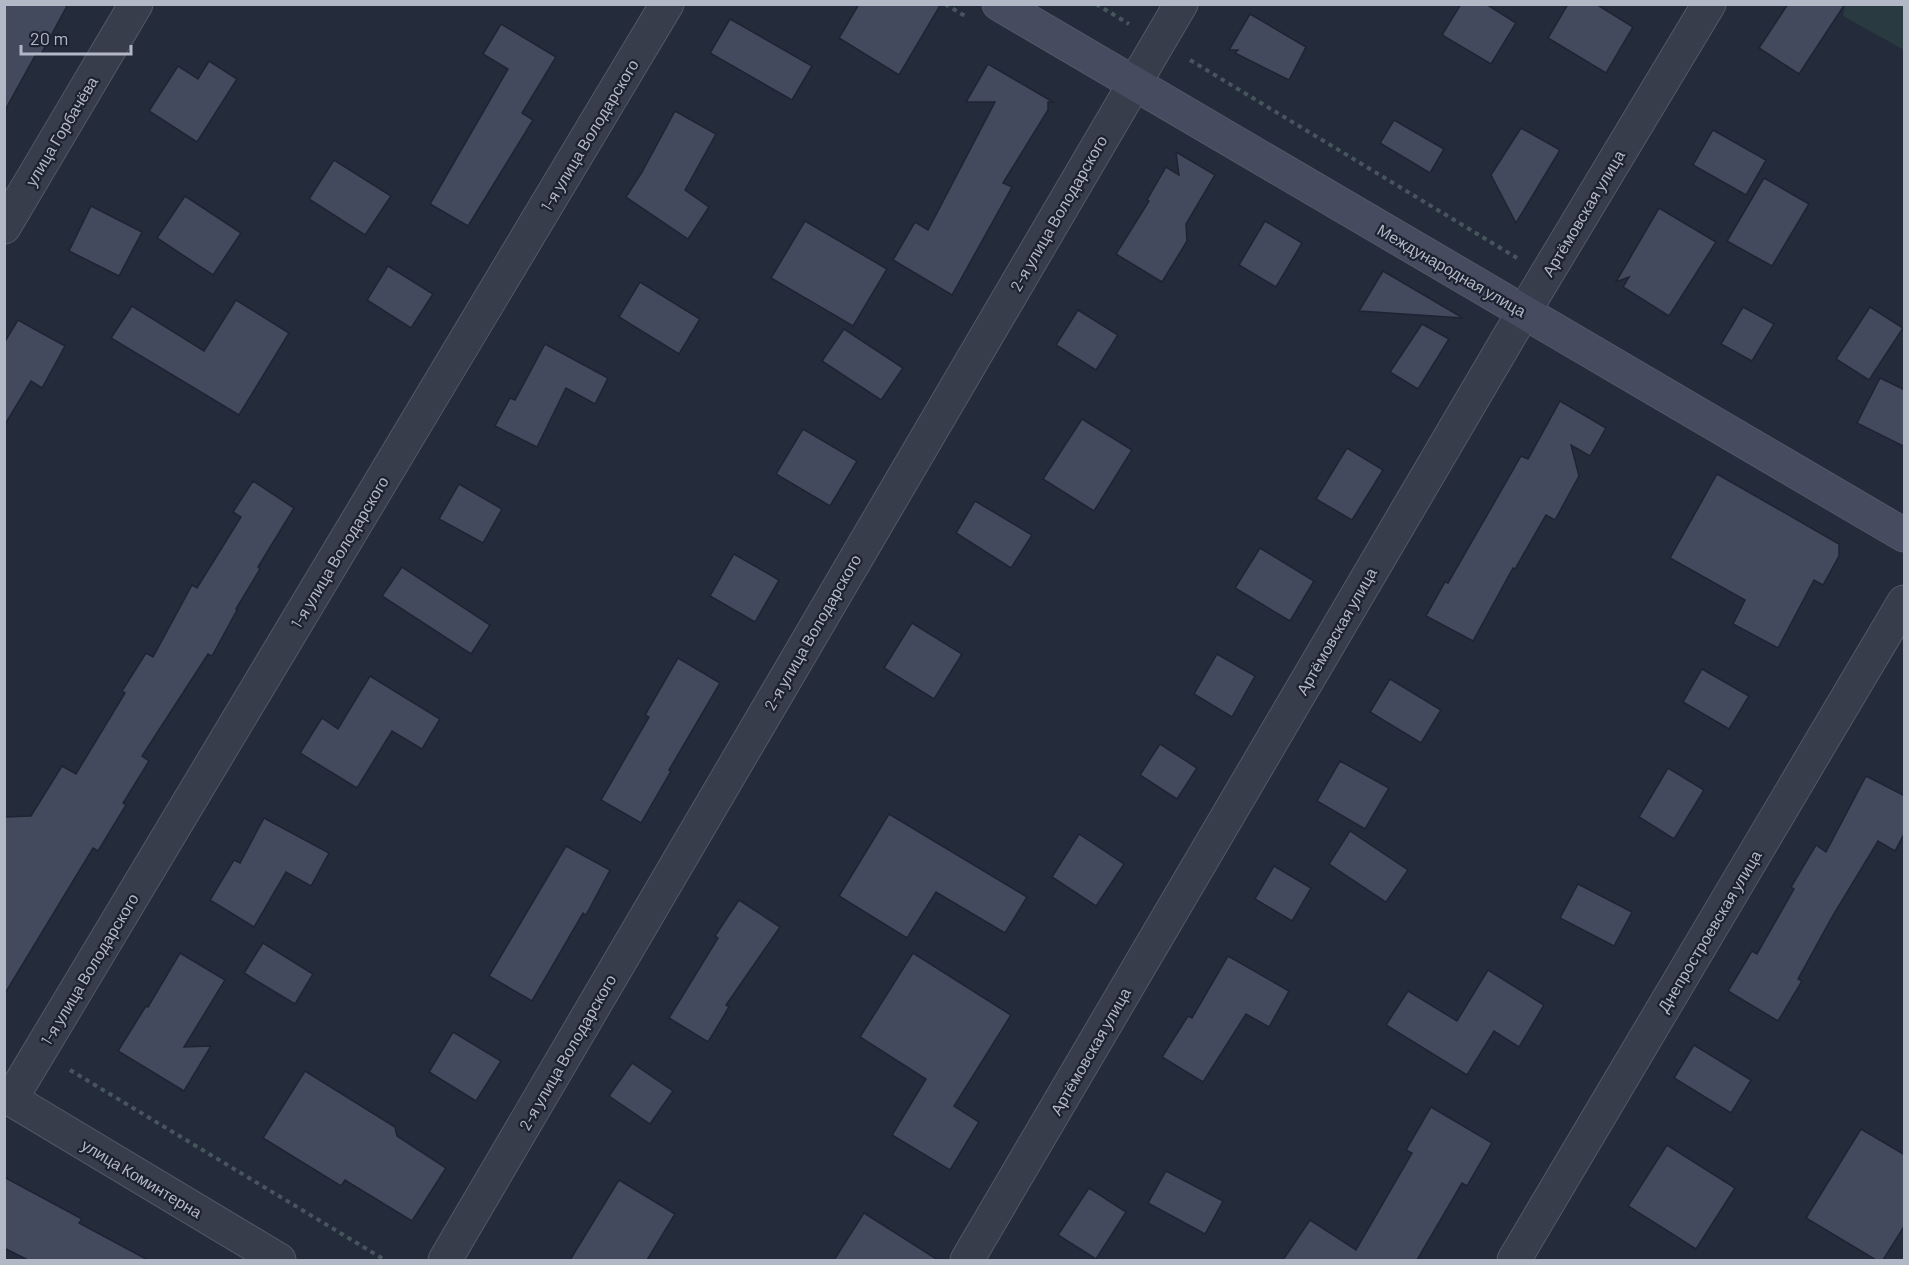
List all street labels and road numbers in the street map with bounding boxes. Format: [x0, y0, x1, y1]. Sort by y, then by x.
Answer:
street label: 1-я улица Володарского [536, 56, 642, 214]
street label: улица Горбачёва [21, 73, 101, 189]
street label: 2-я улица Володарского [1006, 132, 1110, 294]
street label: Артёмовская улица [1538, 146, 1628, 280]
street label: Международная улица [1374, 220, 1530, 320]
street label: 1-я улица Володарского [286, 473, 392, 631]
street label: 2-я улица Володарского [760, 551, 864, 713]
street label: Артёмовская улица [1292, 564, 1380, 698]
street label: Днепростроевская улица [1653, 847, 1765, 1015]
street label: 1-я улица Володарского [36, 890, 142, 1048]
street label: 2-я улица Володарского [515, 971, 619, 1133]
street label: Артёмовская улица [1046, 984, 1134, 1118]
street label: улица Коминтерна [78, 1135, 206, 1221]

